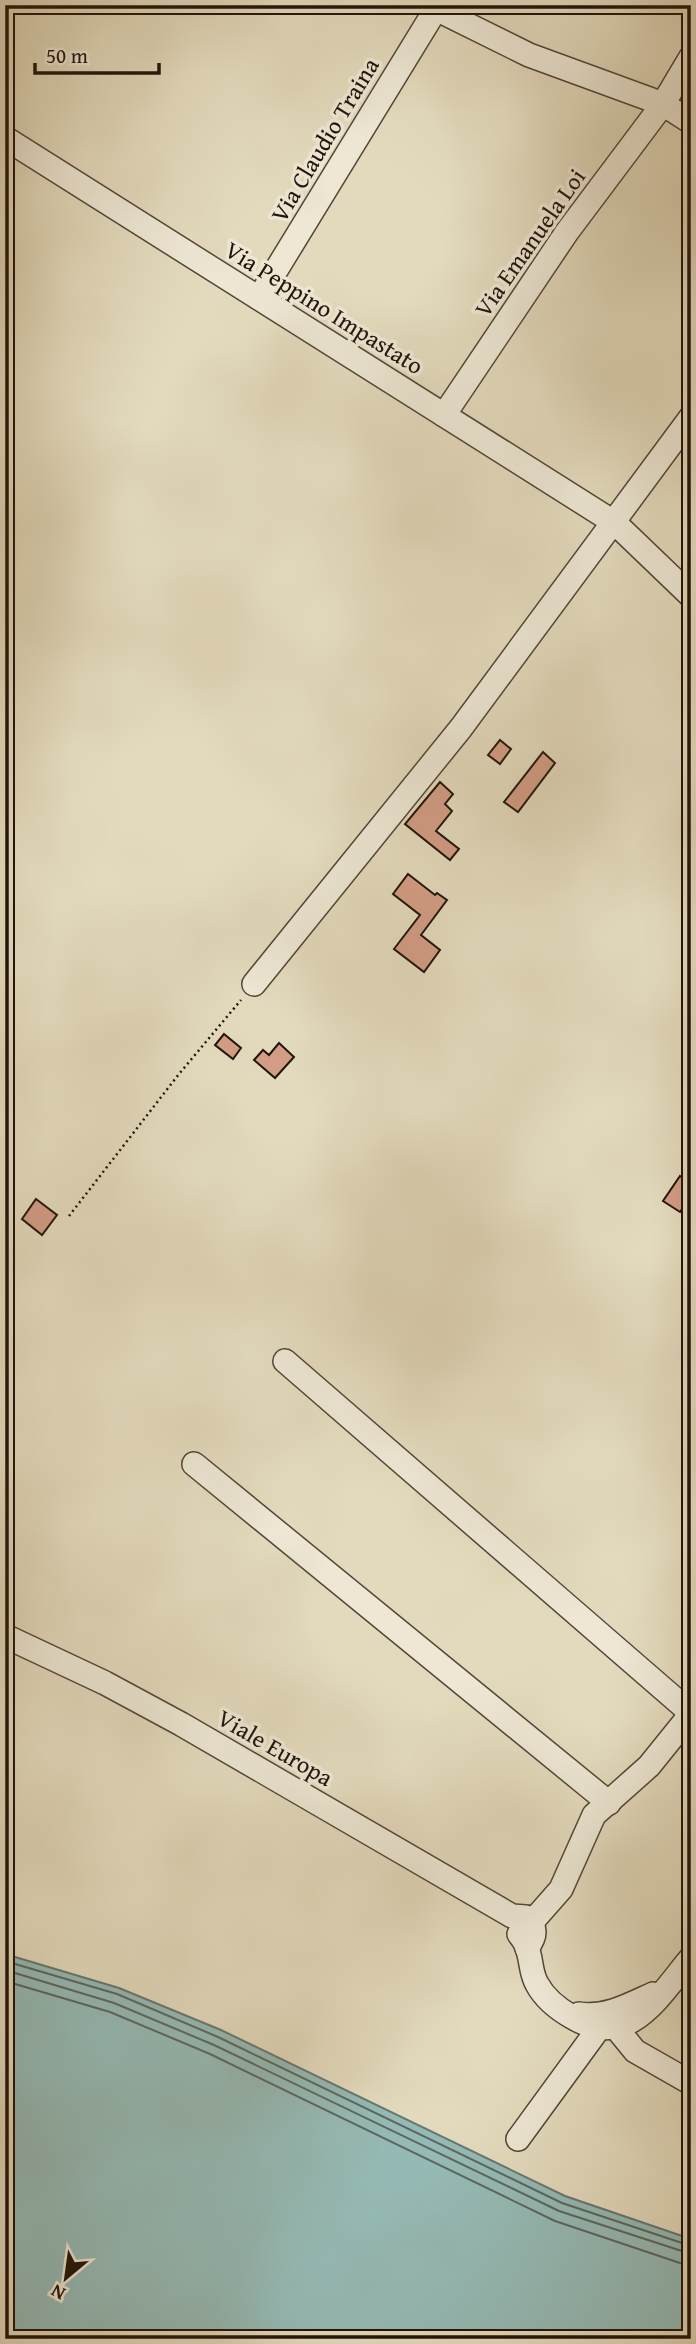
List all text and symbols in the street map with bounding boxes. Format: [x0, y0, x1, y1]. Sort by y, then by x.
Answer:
scale bar [35, 32, 159, 76]
text: 50 m [46, 40, 88, 71]
street label: Via Claudio Traina [262, 50, 388, 229]
street label: Via Emanuela Loi [465, 161, 594, 324]
street label: Via Peppino Impastato [218, 232, 430, 383]
street label: Viale Europa [211, 1700, 340, 1795]
north arrow [32, 2242, 102, 2312]
text: N [45, 2277, 70, 2308]

